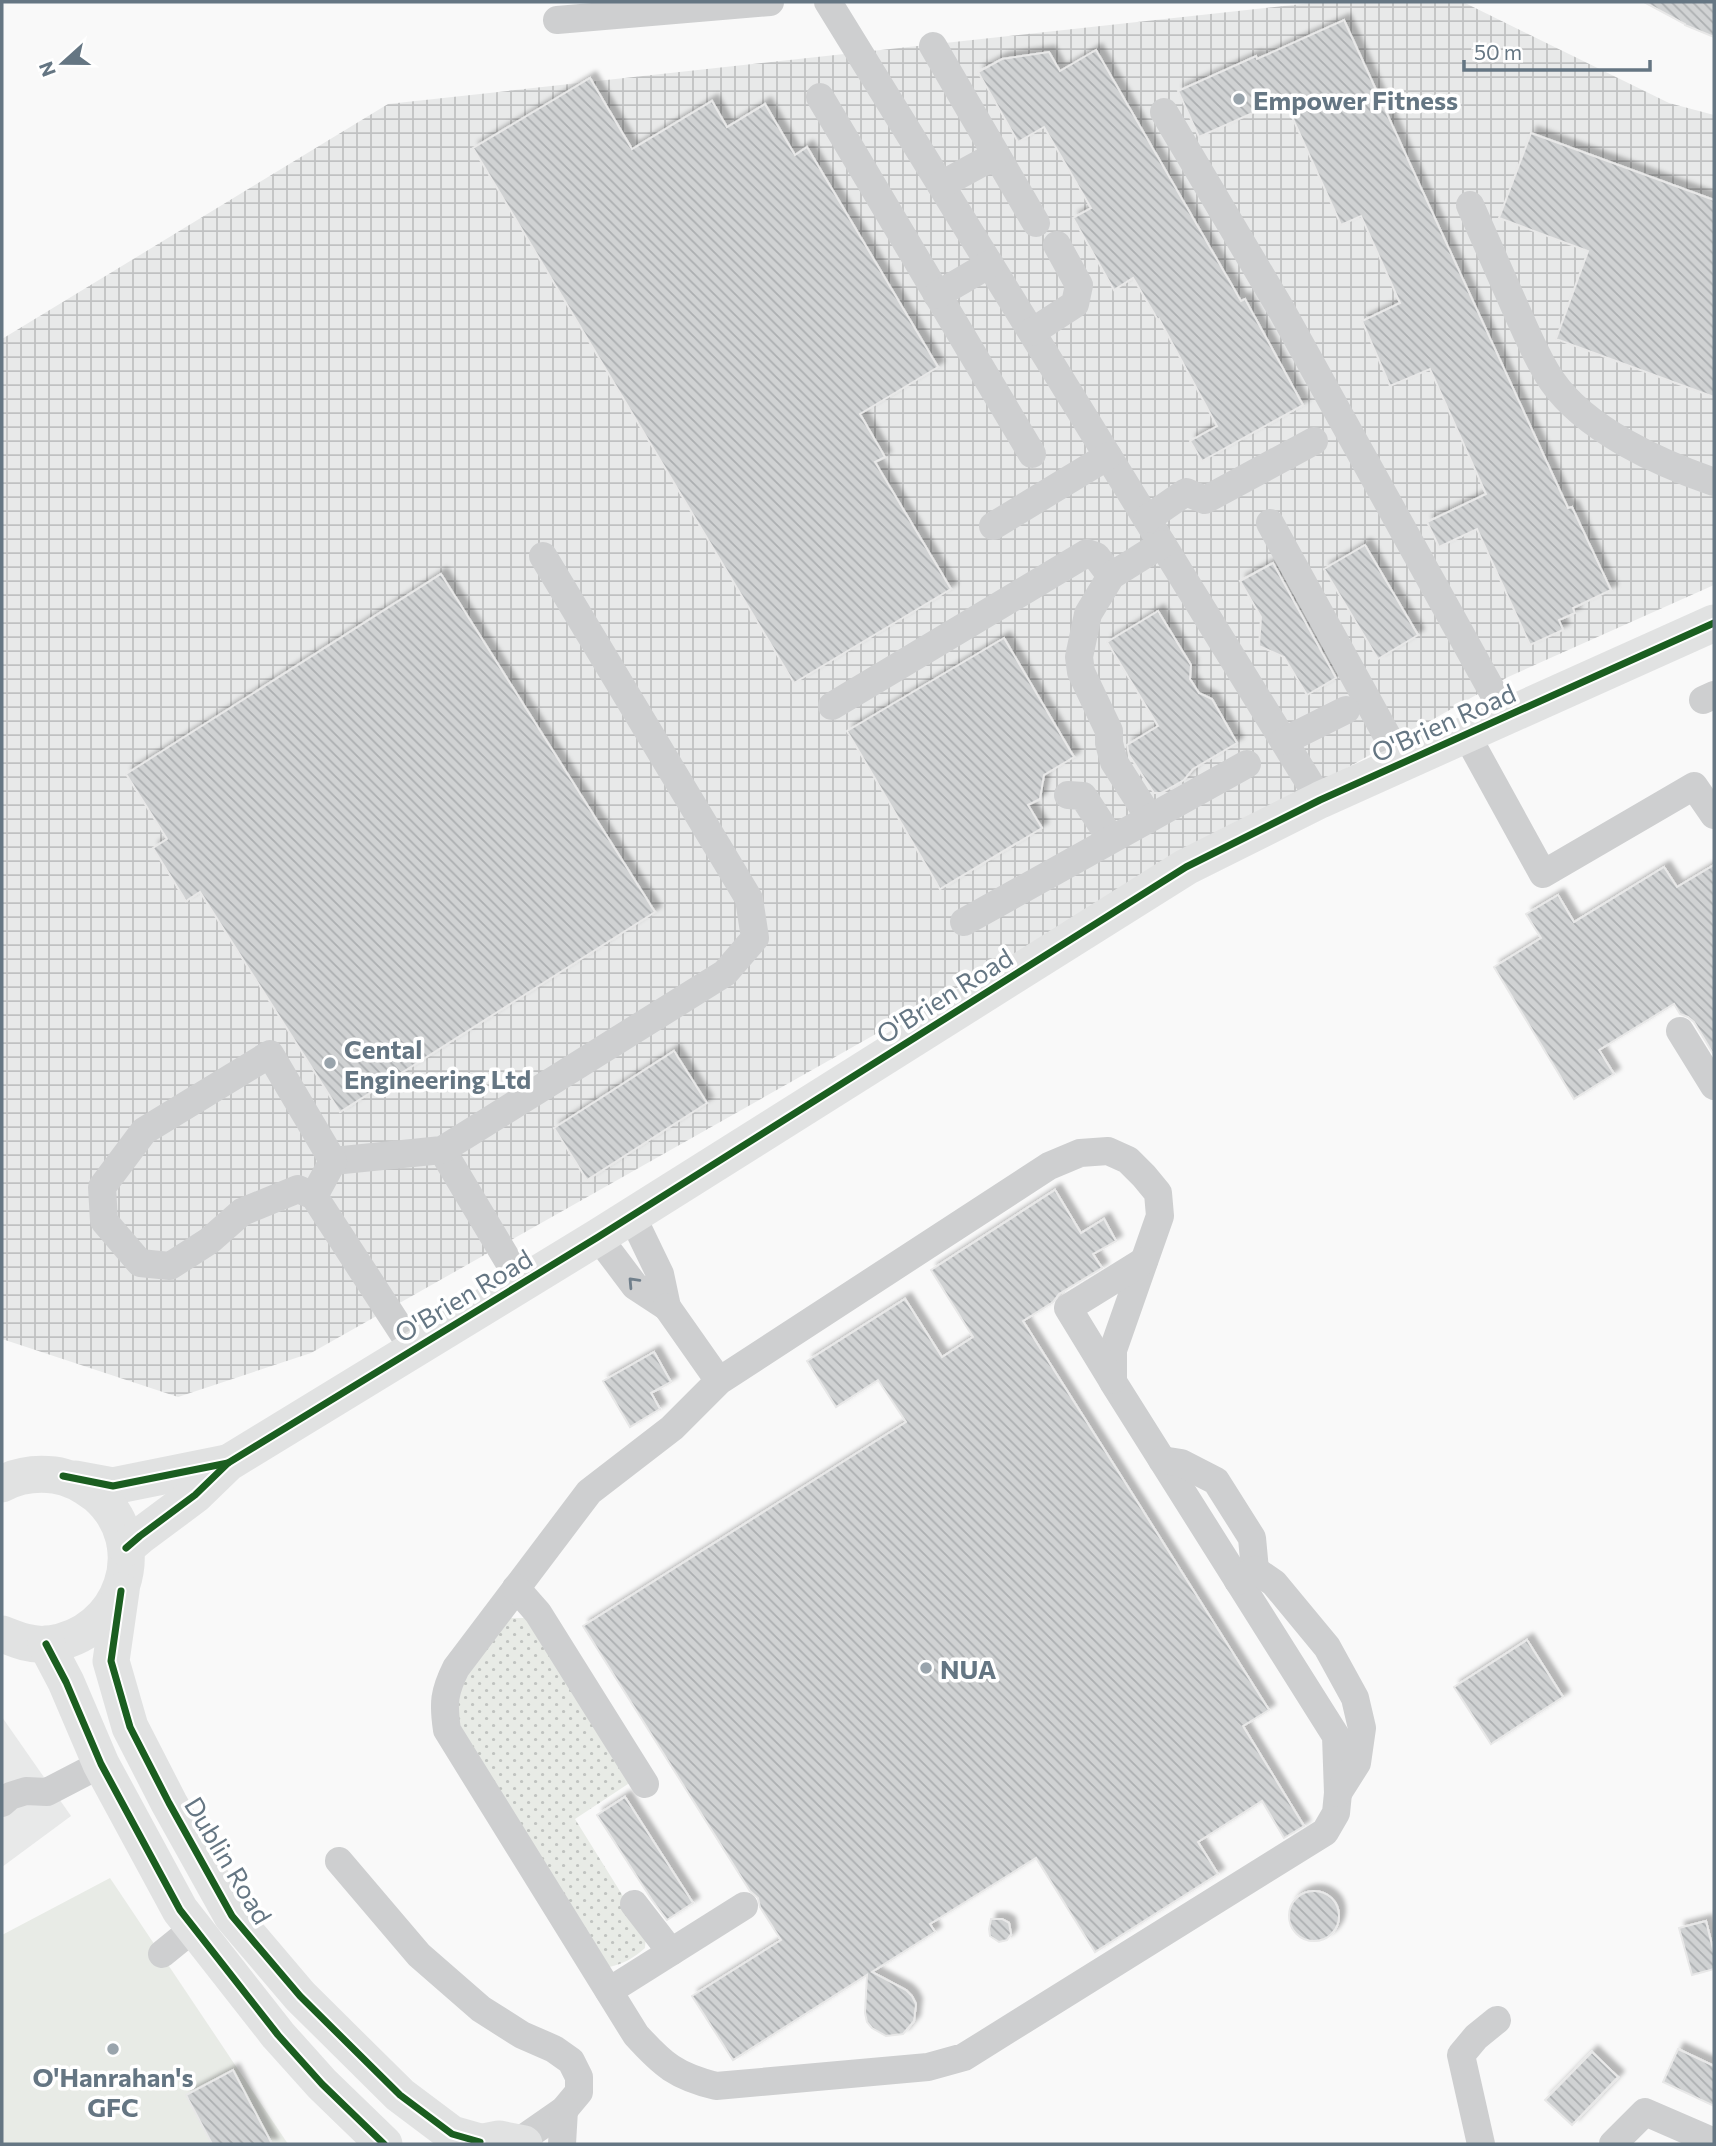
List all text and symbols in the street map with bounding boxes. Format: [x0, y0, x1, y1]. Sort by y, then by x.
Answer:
north arrow [28, 28, 98, 98]
scale bar [1464, 28, 1650, 72]
text: 50 m [1474, 39, 1522, 64]
text: N [33, 58, 60, 80]
place label: Empower Fitness [1253, 84, 1458, 115]
marker: Empower Fitness [1231, 91, 1247, 107]
street label: O'Brien Road [1366, 676, 1520, 768]
street label: O'Brien Road [870, 941, 1018, 1049]
place label: Cental Engineering Ltd [344, 1033, 531, 1094]
marker: Cental Engineering Ltd [322, 1055, 338, 1071]
street label: O'Brien Road [389, 1242, 537, 1348]
one-way arrow [629, 1277, 642, 1290]
place label: NUA [940, 1653, 997, 1684]
marker: NUA [918, 1660, 934, 1676]
street label: Dublin Road [179, 1791, 279, 1929]
marker: O'Hanrahan's GFC [105, 2041, 121, 2057]
place label: O'Hanrahan's GFC [32, 2061, 194, 2122]

